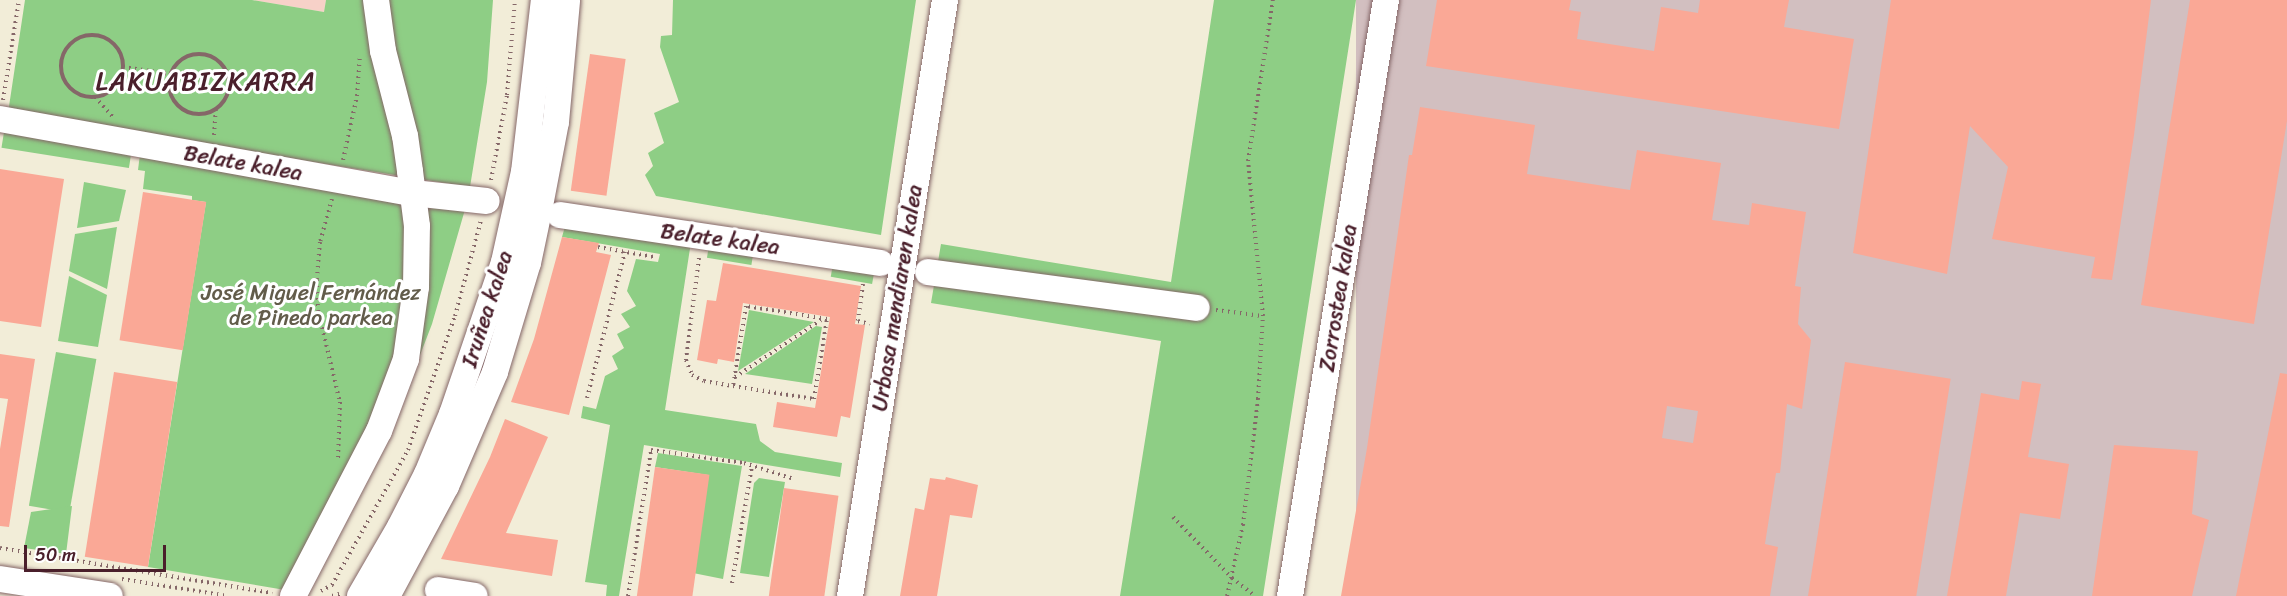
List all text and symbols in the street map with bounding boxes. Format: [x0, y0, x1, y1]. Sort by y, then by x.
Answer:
district label: LAKUABIZKARRA [95, 66, 317, 98]
street label: Belate kalea [182, 140, 304, 186]
street label: Urbasa mendiaren kalea [866, 182, 928, 414]
street label: Belate kalea [659, 218, 781, 260]
street label: Zorrostea kalea [1313, 222, 1363, 374]
street label: Iruñea kalea [456, 247, 518, 371]
park label: José Miguel Fernández de Pinedo parkea [202, 279, 420, 330]
scale bar [27, 533, 170, 571]
text: 50 m [35, 539, 76, 571]

